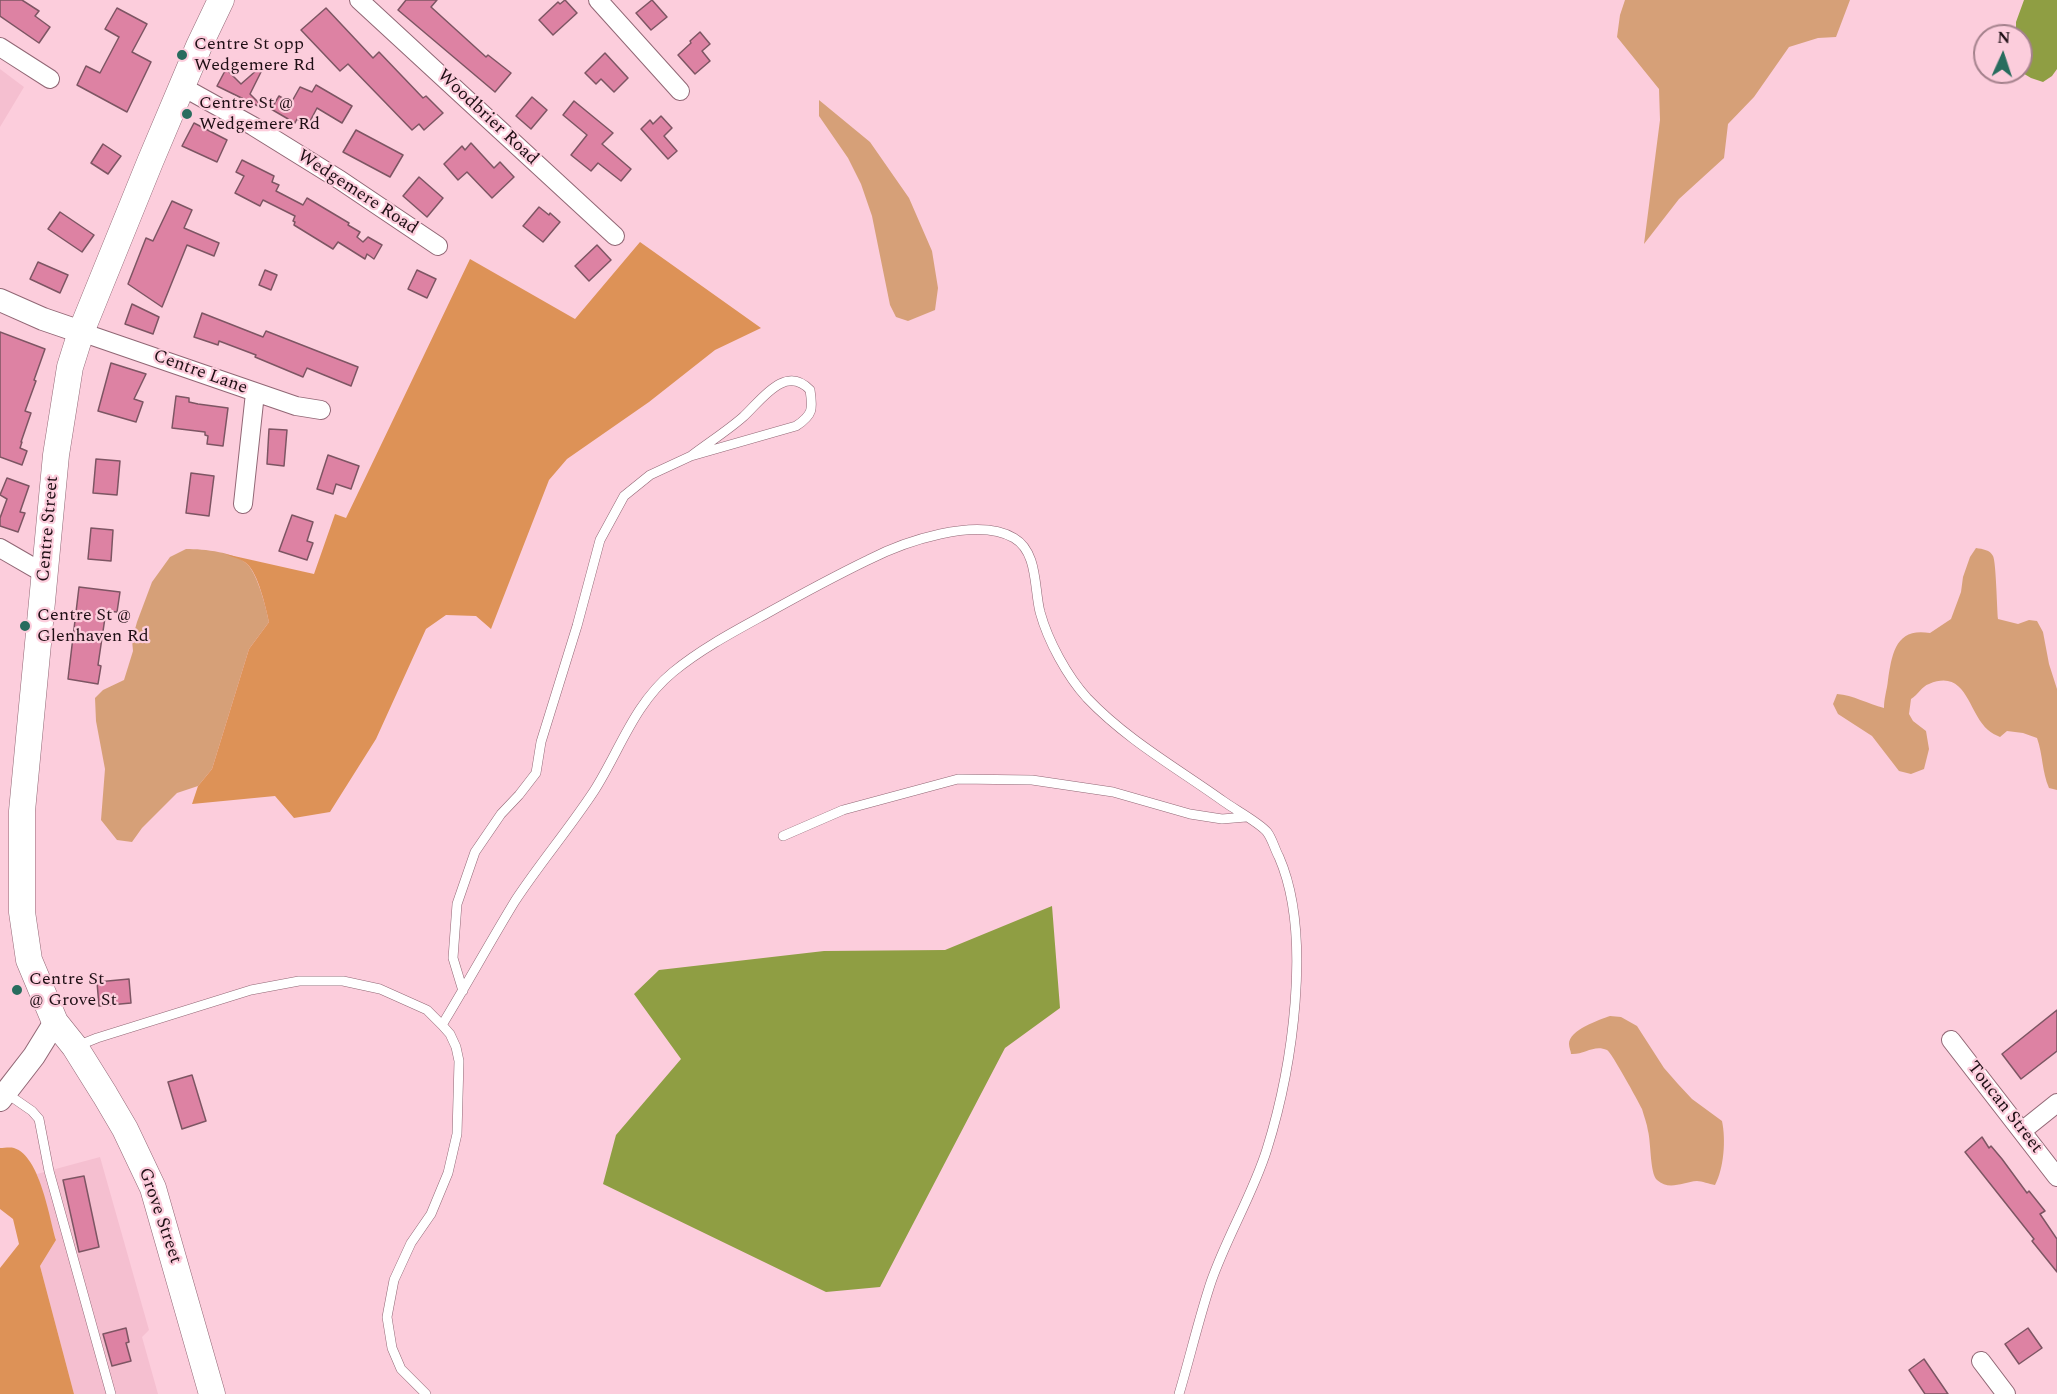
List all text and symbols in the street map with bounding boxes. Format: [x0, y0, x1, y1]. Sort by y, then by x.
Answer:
north arrow [1973, 24, 2033, 84]
text: N [1997, 26, 2011, 50]
place label: Centre St opp Wedgemere Rd [194, 34, 315, 76]
marker: Centre St opp Wedgemere Rd [175, 48, 189, 62]
street label: Woodbrier Road [432, 66, 542, 170]
place label: Centre St @ Wedgemere Rd [199, 93, 320, 136]
marker: Centre St @ Wedgemere Rd [180, 107, 194, 121]
street label: Wedgemere Road [293, 146, 421, 240]
street label: Centre Lane [150, 346, 250, 400]
street label: Centre Street [34, 475, 64, 583]
place label: Centre St @ Glenhaven Rd [37, 605, 149, 648]
marker: Centre St @ Glenhaven Rd [18, 619, 32, 633]
place label: Centre St @ Grove St [29, 969, 117, 1012]
marker: Centre St @ Grove St [10, 983, 24, 997]
street label: Toucan Street [1961, 1058, 2047, 1158]
street label: Grove Street [133, 1165, 185, 1267]

